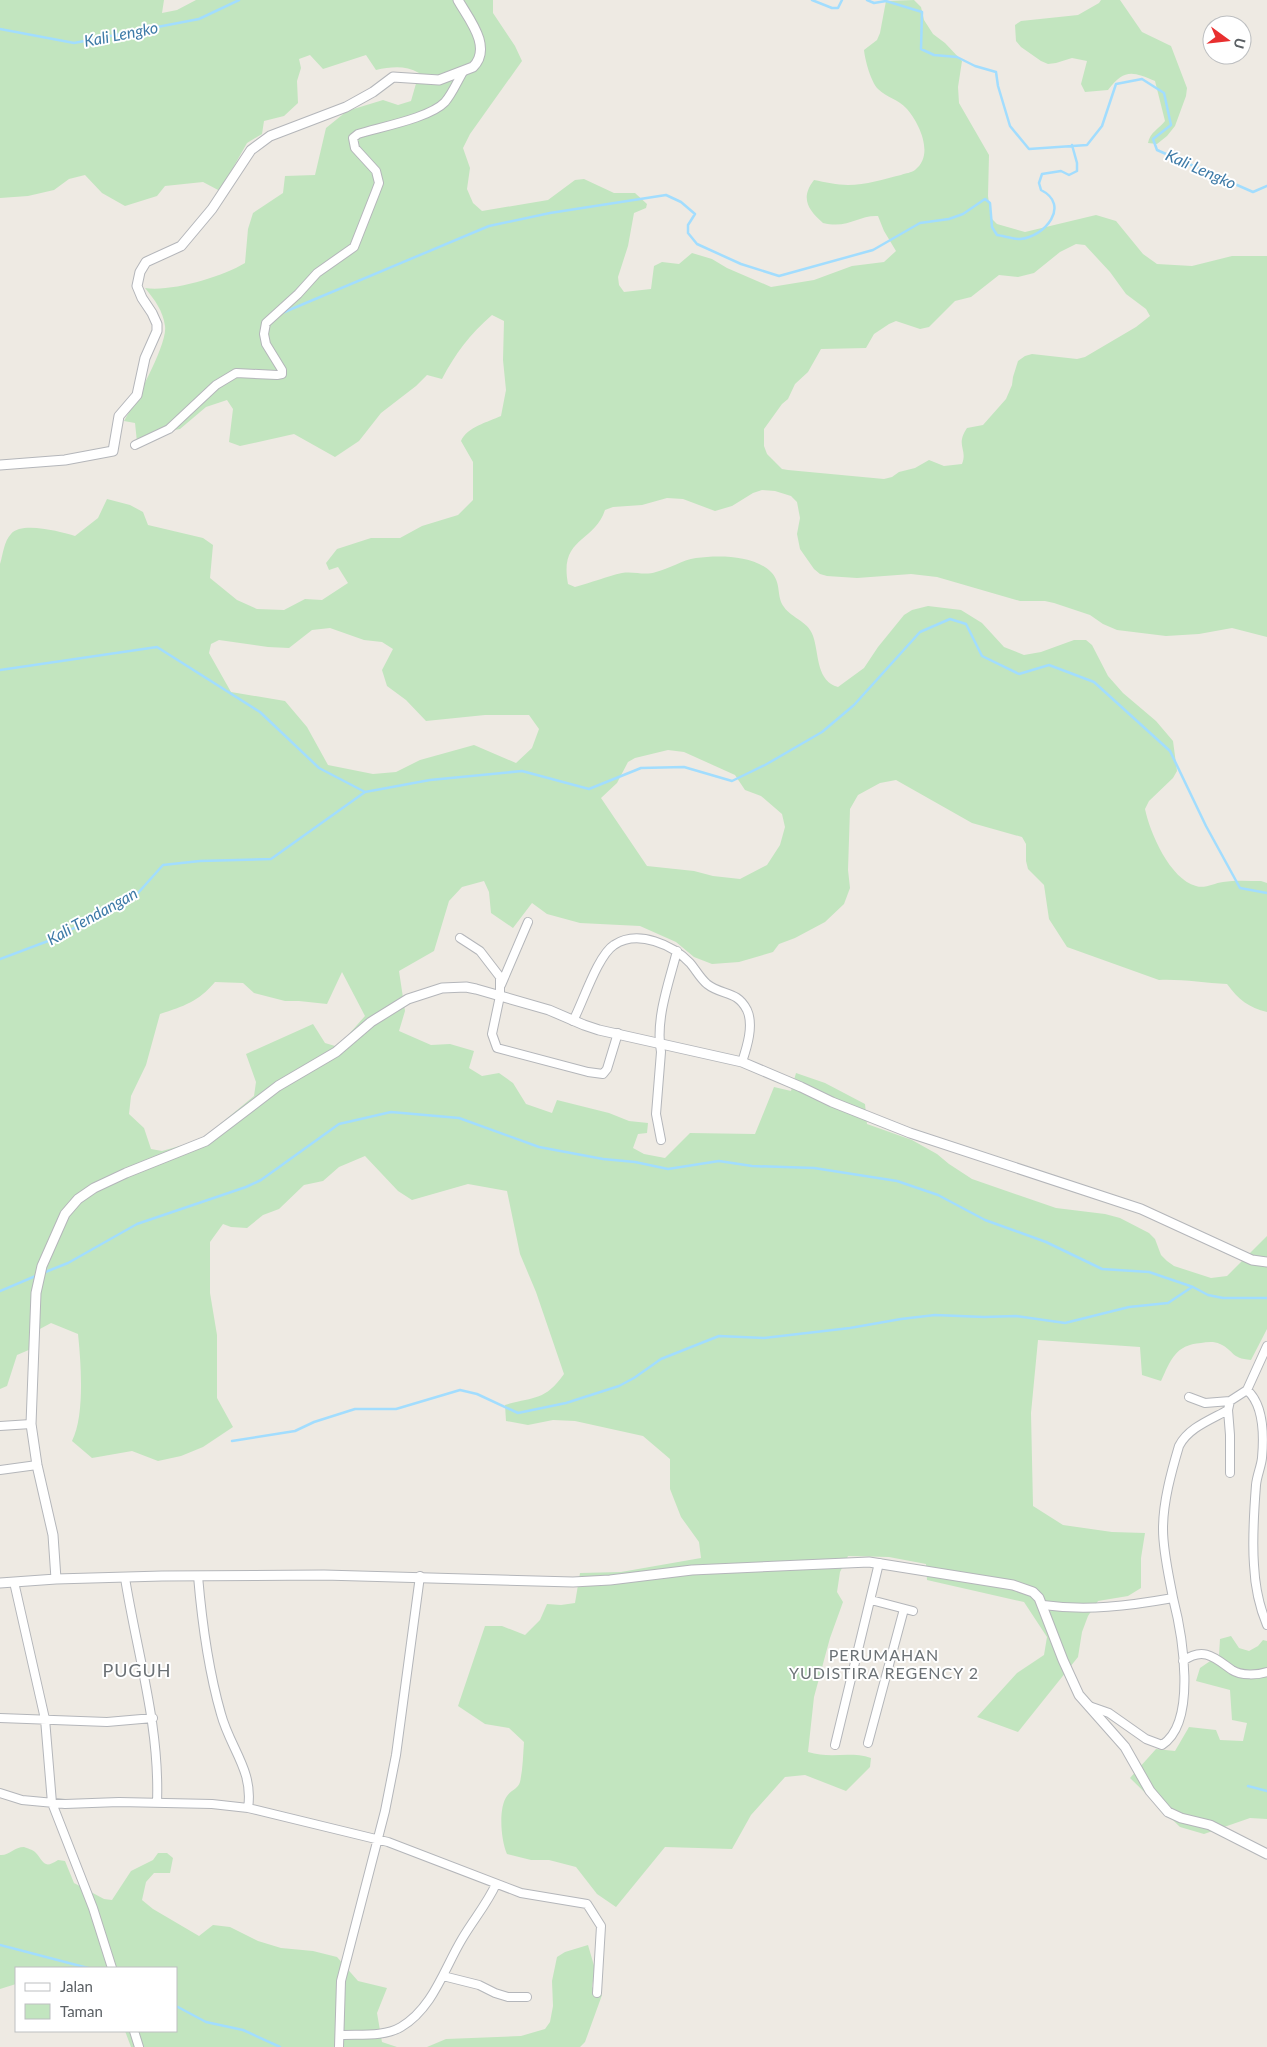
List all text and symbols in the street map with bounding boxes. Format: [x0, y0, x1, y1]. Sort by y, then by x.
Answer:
north arrow [1202, 15, 1252, 65]
water label: Kali Lengko [82, 17, 160, 50]
text: U [1230, 36, 1250, 51]
water label: Kali Lengko [1163, 145, 1239, 192]
water label: Kali Tendangan [43, 883, 140, 948]
district label: PERUMAHAN YUDISTIRA REGENCY 2 [789, 1645, 979, 1682]
district label: PUGUH [102, 1659, 172, 1681]
legend [15, 1967, 178, 2032]
text: Jalan [60, 1977, 93, 1995]
text: Taman [60, 2002, 103, 2020]

